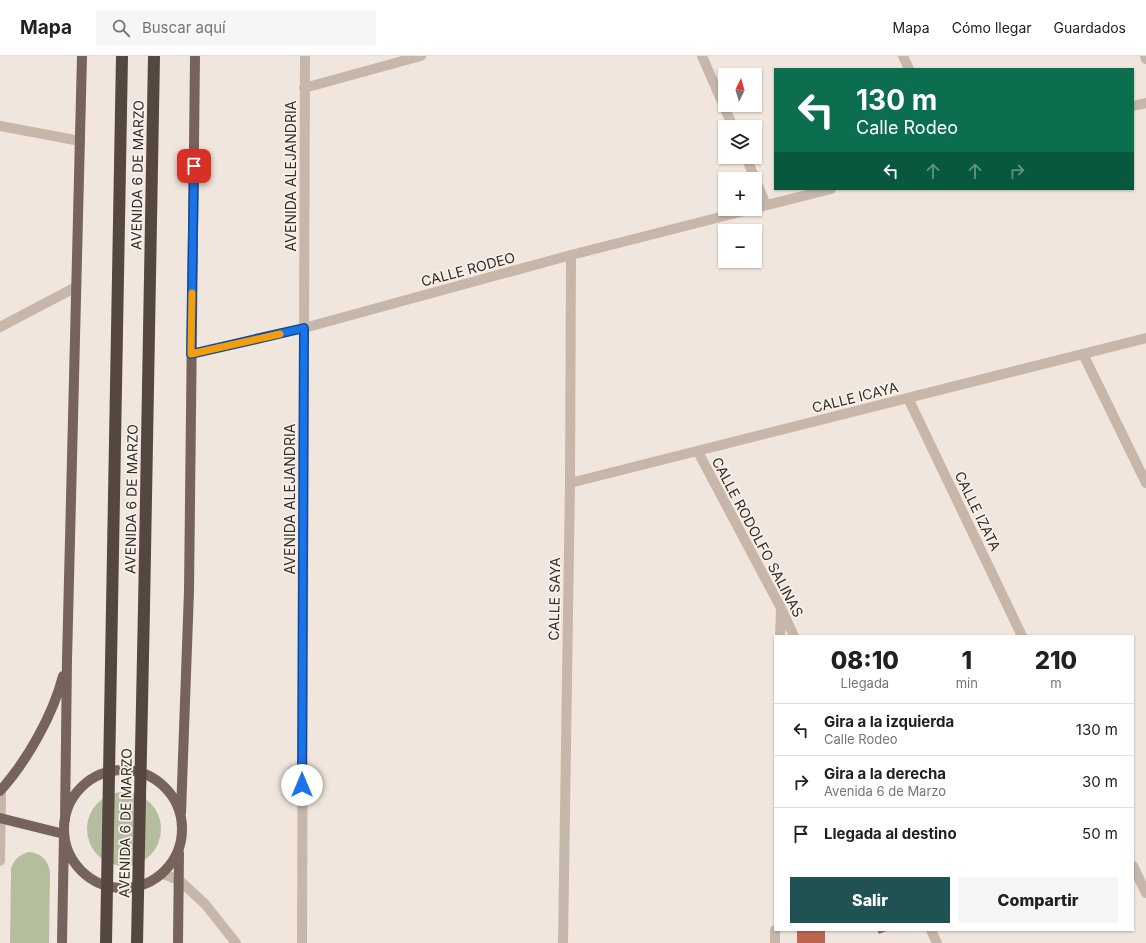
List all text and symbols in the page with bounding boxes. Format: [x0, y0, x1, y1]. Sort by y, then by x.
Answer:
search box [96, 10, 376, 46]
text: Mapa [20, 16, 72, 39]
icon: search [110, 17, 132, 39]
text: Buscar aquí [142, 18, 226, 37]
text: Mapa [893, 19, 930, 36]
text: Cómo llegar [952, 19, 1032, 36]
text: Guardados [1054, 19, 1126, 36]
north arrow [718, 68, 762, 112]
map controls [718, 68, 762, 268]
text: 130 m [856, 83, 937, 117]
icon: left [790, 84, 842, 136]
street label: AVENIDA 6 DE MARZO [127, 100, 147, 250]
street label: AVENIDA ALEJANDRIA [282, 100, 299, 251]
text: Calle Rodeo [856, 117, 958, 138]
button: layers [718, 120, 762, 164]
pin [177, 149, 211, 183]
icon: arrive [183, 155, 205, 177]
icon: left [880, 160, 902, 182]
icon: ahead [922, 160, 944, 182]
icon: ahead [964, 160, 986, 182]
icon: right [1006, 160, 1028, 182]
button: + [718, 172, 762, 216]
button: − [718, 224, 762, 268]
street label: CALLE RODEO [419, 248, 517, 290]
street label: CALLE ICAYA [810, 378, 900, 416]
street label: AVENIDA ALEJANDRIA [281, 423, 298, 574]
street label: AVENIDA 6 DE MARZO [121, 424, 141, 574]
street label: CALLE RODOLFO SALINAS [709, 454, 807, 620]
street label: CALLE IZATA [951, 468, 1005, 554]
street label: CALLE SAYA [545, 557, 563, 641]
text: 08:10 [831, 646, 899, 675]
text: 1 [962, 646, 972, 675]
text: 210 [1035, 646, 1077, 675]
text: Llegada [841, 675, 889, 691]
text: min [956, 675, 978, 691]
text: m [1050, 675, 1062, 691]
text: Gira a la izquierda [824, 712, 954, 731]
icon: left [790, 719, 812, 741]
text: 130 m [1076, 720, 1118, 739]
text: Calle Rodeo [824, 731, 898, 747]
street label: AVENIDA 6 DE MARZO [115, 748, 135, 898]
position arrow [281, 764, 323, 806]
text: Gira a la derecha [824, 764, 946, 783]
icon: right [790, 771, 812, 793]
text: 30 m [1082, 772, 1118, 791]
text: Avenida 6 de Marzo [824, 783, 946, 799]
icon: arrive [790, 823, 812, 845]
text: Llegada al destino [824, 824, 957, 843]
text: 50 m [1082, 824, 1118, 843]
button: Salir [790, 877, 950, 923]
button: Compartir [958, 877, 1118, 923]

